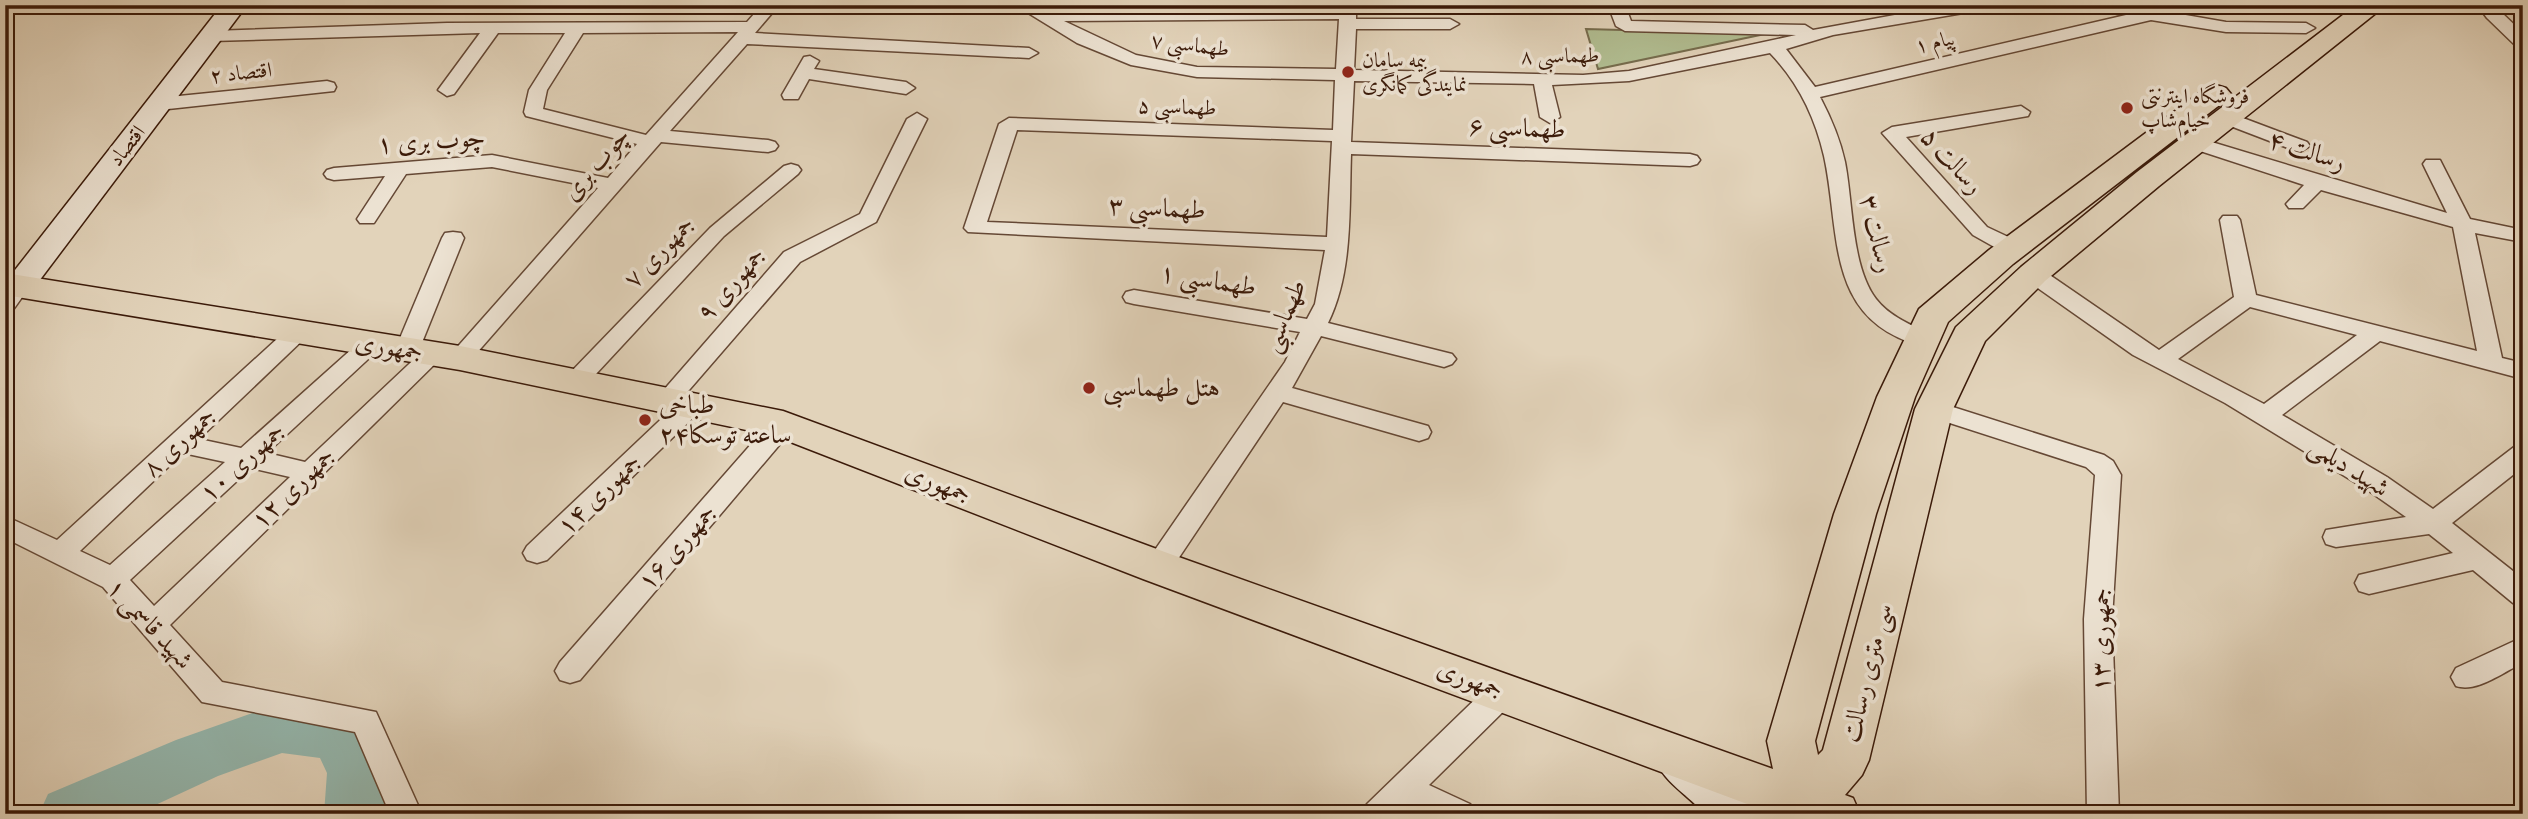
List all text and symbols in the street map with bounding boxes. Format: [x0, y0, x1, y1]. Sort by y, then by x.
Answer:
street label: ۱ پیام [1912, 24, 1959, 64]
street label: ۷ طهماسبی [1149, 27, 1231, 66]
street label: ۸ طهماسبی [1520, 42, 1600, 73]
place label: بیمه سامان نمایندگی کمانگری [1362, 47, 1467, 98]
street label: ۲ اقتصاد [209, 56, 273, 90]
marker: بیمه سامان نمایندگی کمانگری [1340, 64, 1356, 80]
place label: فروشگاه اینترنتی خیام‌شاپ [2141, 83, 2249, 138]
street label: ۵ طهماسبی [1137, 92, 1217, 125]
marker: فروشگاه اینترنتی خیام‌شاپ [2119, 100, 2135, 116]
street label: ۶ طهماسبی [1468, 110, 1566, 150]
street label: اقتصاد [102, 120, 152, 172]
street label: چوب بری [555, 120, 637, 208]
street label: ۱ چوب بری [376, 121, 486, 161]
street label: ۵ رسالت [1914, 121, 1990, 201]
street label: ۴ رسالت [2264, 124, 2350, 178]
street label: ۳ طهماسبی [1107, 189, 1206, 231]
street label: ۳ رسالت [1852, 192, 1902, 276]
street label: ۷ جمهوری [617, 209, 701, 295]
street label: ۹ جمهوری [690, 240, 772, 328]
street label: ۱ طهماسبی [1157, 257, 1259, 307]
street label: طهماسبی [1254, 275, 1317, 359]
street label: جمهوری [353, 326, 425, 368]
place label: هتل طهماسبی [1103, 372, 1220, 408]
marker: هتل طهماسبی [1081, 380, 1097, 396]
place label: طباخی ۲۴ساعته توسکا [659, 389, 792, 451]
street label: ۸ جمهوری [136, 400, 222, 484]
marker: طباخی ۲۴ساعته توسکا [637, 412, 653, 428]
street label: ۱۰ جمهوری [193, 415, 291, 509]
street label: شهید دیلمی [2302, 430, 2395, 505]
street label: ۱۲ جمهوری [244, 440, 342, 536]
street label: ۱۴ جمهوری [550, 446, 648, 542]
street label: جمهوری [900, 456, 976, 510]
street label: ۱۶ جمهوری [631, 497, 723, 597]
street label: ۱ شهید قاسمی [99, 572, 200, 677]
street label: ۱۳ جمهوری [2085, 588, 2117, 692]
street label: سی متری رسالت [1834, 600, 1902, 746]
street label: جمهوری [1432, 652, 1508, 706]

